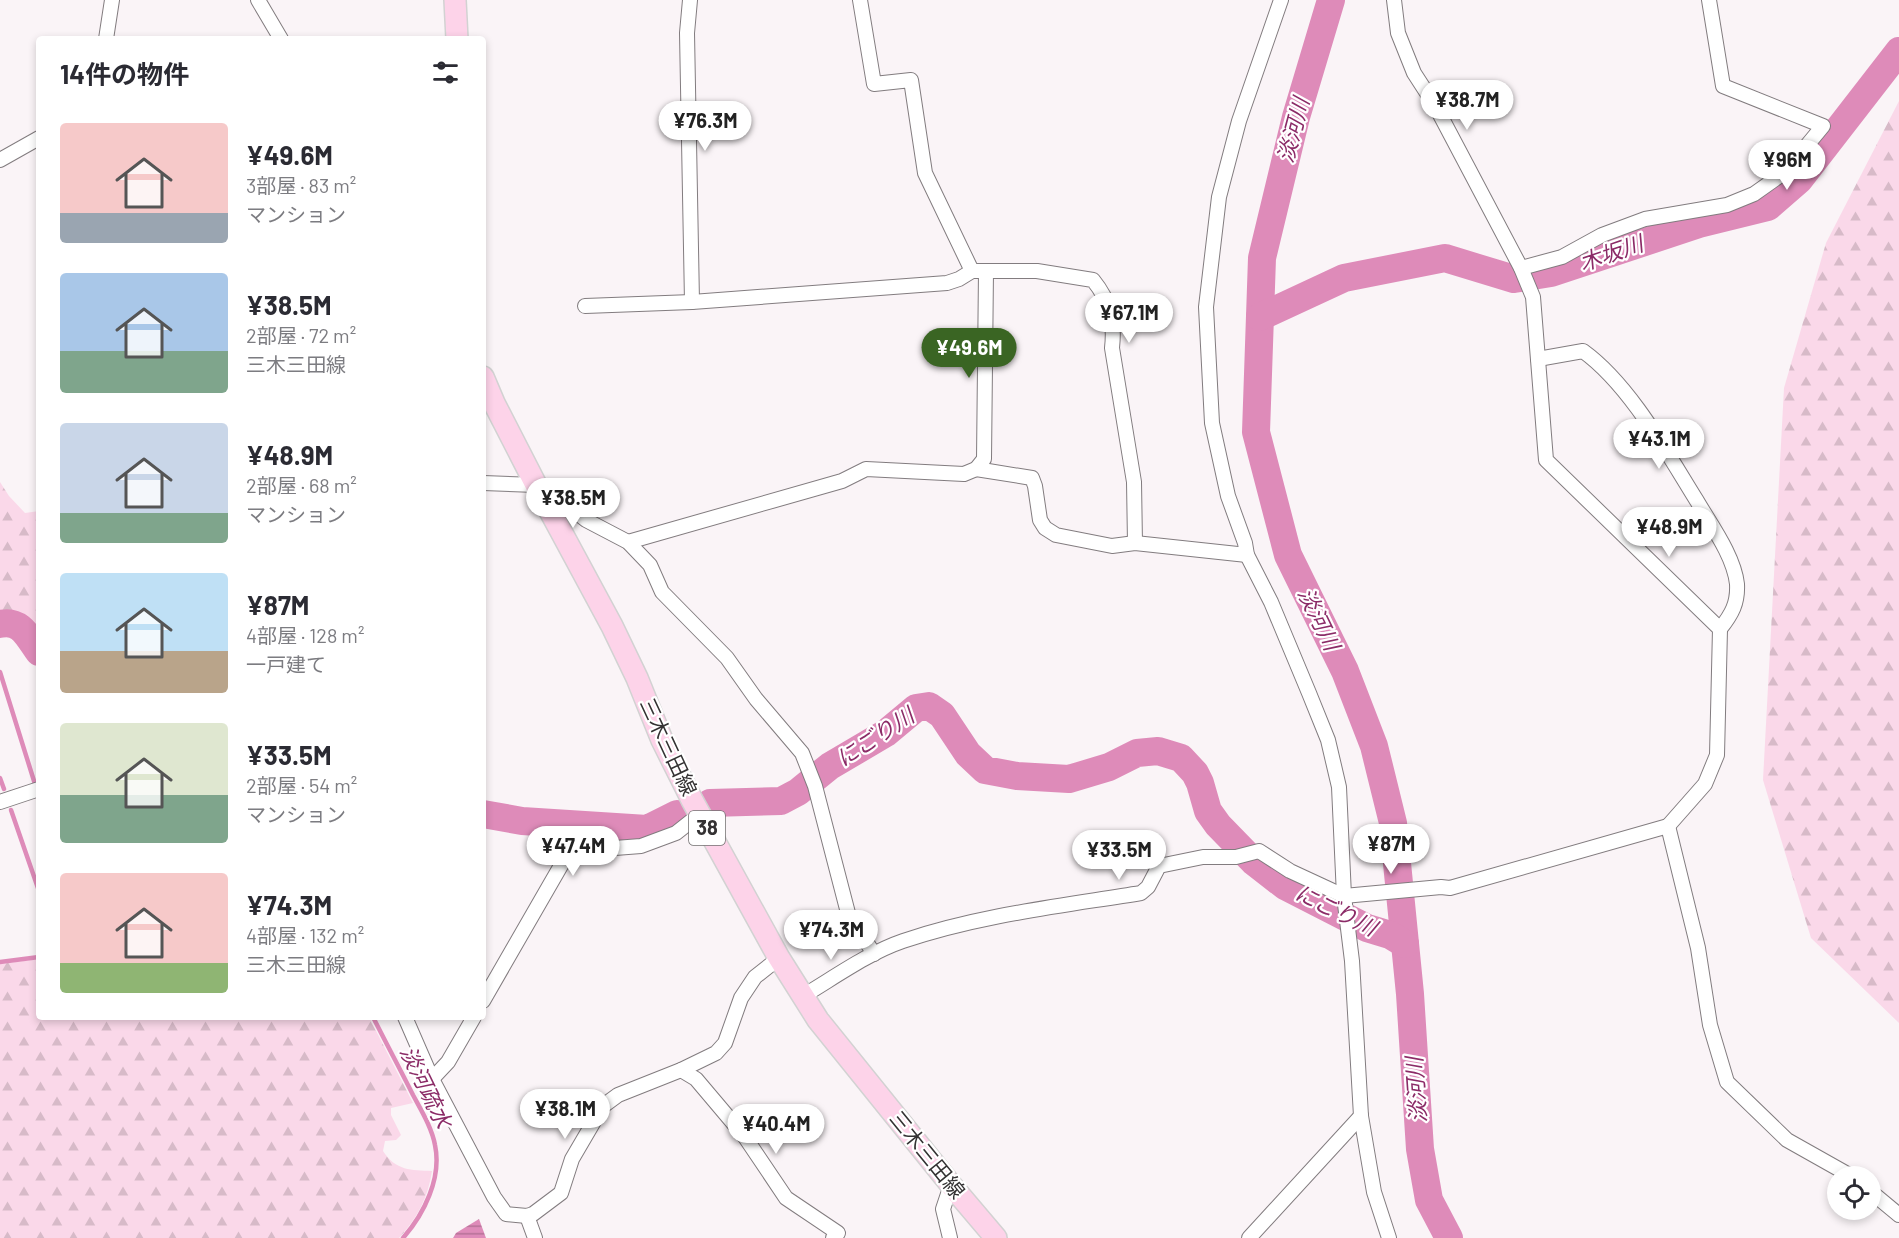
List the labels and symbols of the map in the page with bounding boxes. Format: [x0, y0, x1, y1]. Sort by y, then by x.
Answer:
pin: ¥38.7M [1418, 80, 1516, 131]
water label: 淡河川 [1271, 93, 1314, 165]
pin: ¥76.3M [656, 101, 754, 152]
pin: ¥96M [1751, 140, 1823, 191]
water label: 木坂川 [1575, 228, 1648, 275]
pin: ¥67.1M [1080, 293, 1178, 344]
pin: ¥49.6M [920, 328, 1018, 379]
pin: ¥43.1M [1610, 419, 1708, 470]
pin: ¥38.5M [524, 478, 622, 529]
pin: ¥48.9M [1620, 507, 1718, 558]
water label: 淡河川 [1294, 583, 1347, 656]
street label: 三木三田線 [636, 694, 703, 799]
water label: にごり川 [831, 700, 920, 771]
road number: 38 [689, 811, 725, 845]
pin: ¥87M [1355, 824, 1427, 875]
pin: ¥47.4M [524, 826, 622, 877]
pin: ¥33.5M [1070, 830, 1168, 881]
water label: にごり川 [1291, 878, 1383, 941]
pin: ¥74.3M [782, 910, 880, 961]
water label: 淡河疏水 [396, 1041, 459, 1134]
water label: 淡河川 [1400, 1054, 1430, 1124]
pin: ¥38.1M [516, 1089, 614, 1140]
pin: ¥40.4M [727, 1104, 825, 1155]
street label: 三木三田線 [885, 1105, 971, 1203]

